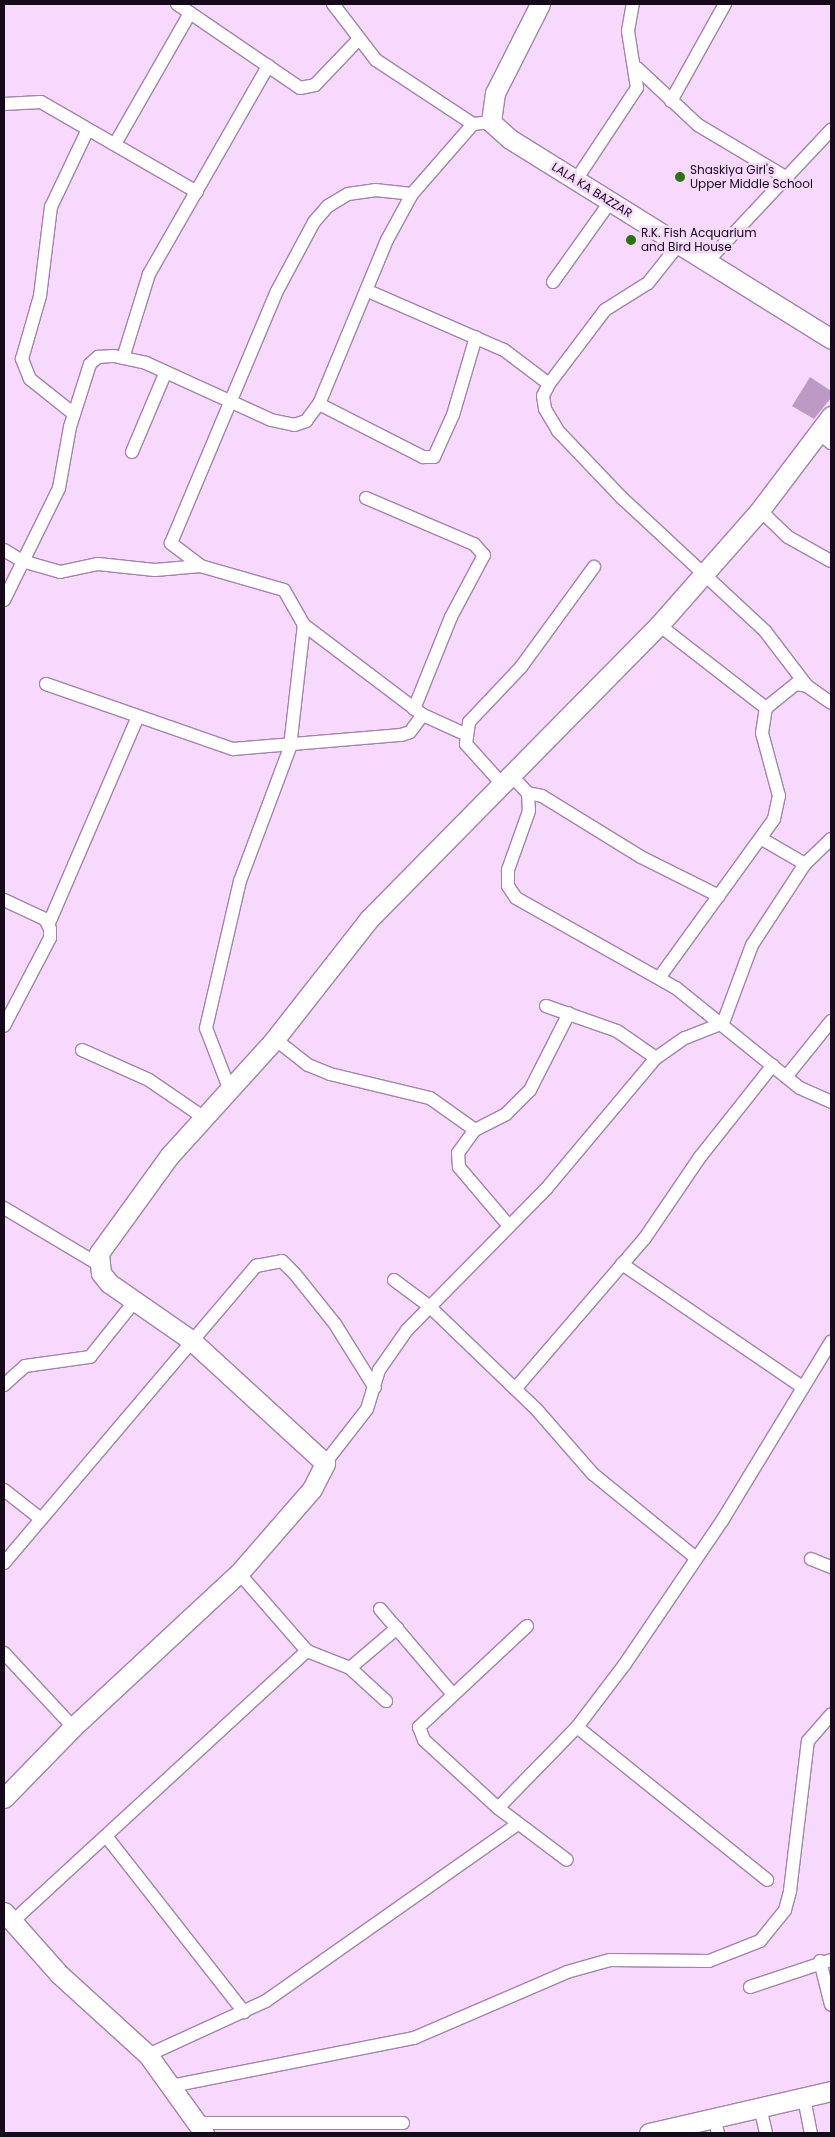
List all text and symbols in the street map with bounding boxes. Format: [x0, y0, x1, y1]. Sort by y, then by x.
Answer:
street label: LALA KA BAZZAR [549, 160, 635, 220]
place label: Shaskiya Girl's Upper Middle School [690, 163, 813, 191]
marker: Shaskiya Girl's Upper Middle School [674, 171, 686, 183]
place label: R.K. Fish Acquarium and Bird House [641, 226, 757, 254]
marker: R.K. Fish Acquarium and Bird House [625, 234, 637, 246]

